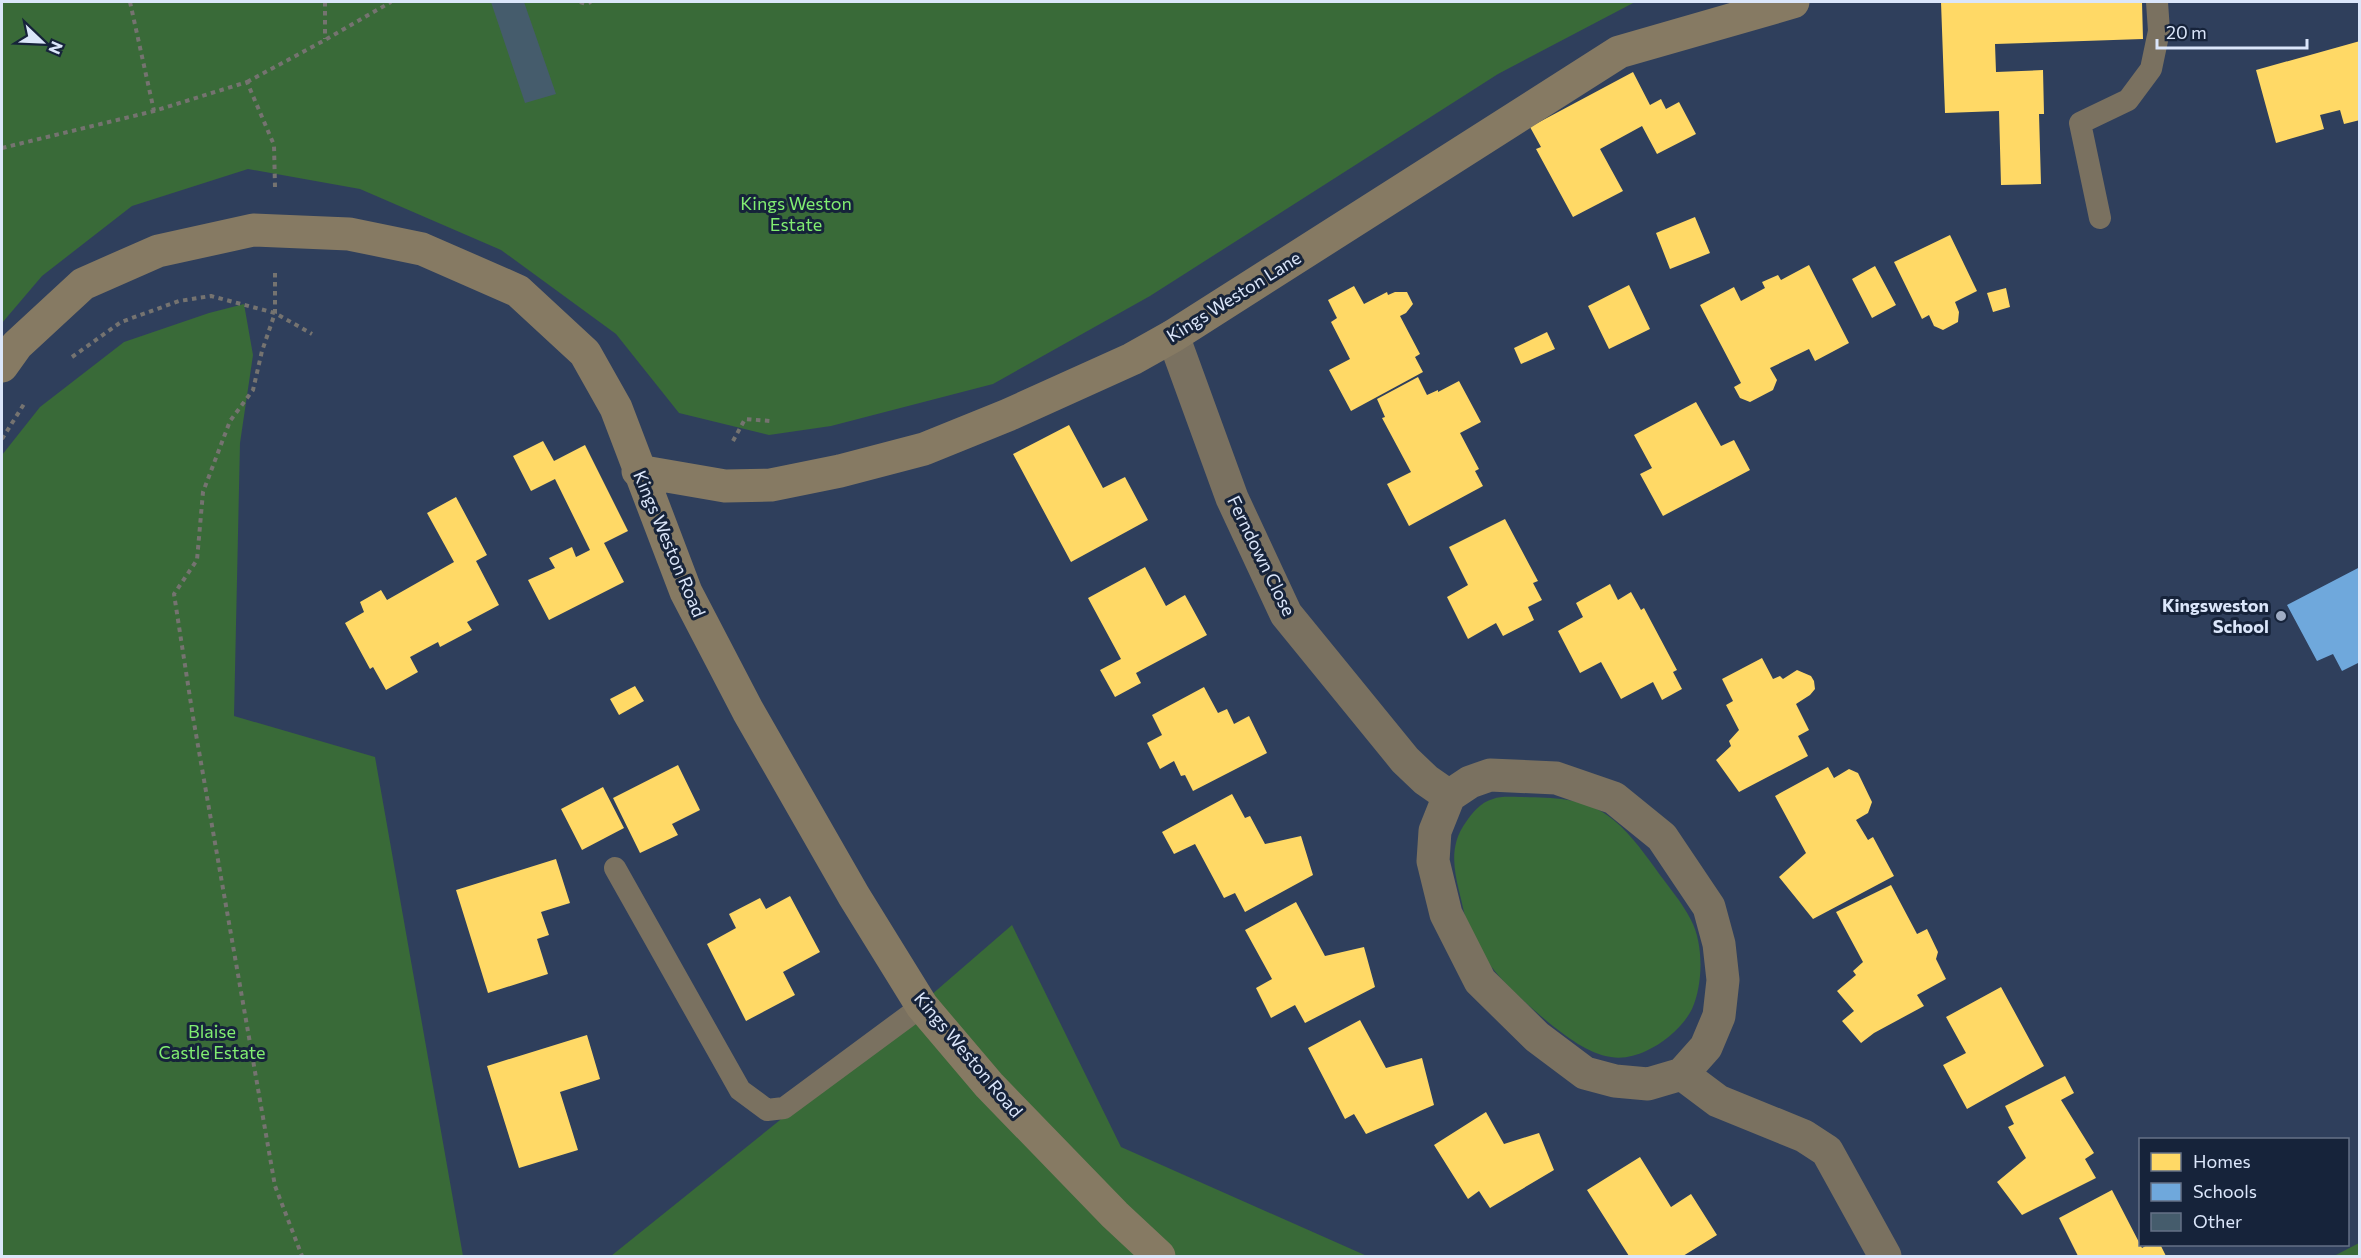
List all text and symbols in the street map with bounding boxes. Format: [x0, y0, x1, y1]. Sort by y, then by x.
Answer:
north arrow [12, 12, 72, 72]
scale bar [2157, 12, 2307, 50]
text: 20 m [2166, 21, 2207, 43]
text: N [45, 39, 67, 57]
park label: Kings Weston Estate [740, 192, 852, 235]
street label: Kings Weston Lane [1162, 246, 1305, 346]
street label: Kings Weston Road [629, 467, 711, 620]
street label: Ferndown Close [1223, 492, 1301, 619]
place label: Kingsweston School [2162, 594, 2269, 637]
marker: Kingsweston School [2274, 609, 2288, 623]
street label: Kings Weston Road [910, 987, 1028, 1122]
park label: Blaise Castle Estate [158, 1020, 266, 1063]
legend [2139, 1138, 2349, 1246]
text: Homes [2193, 1150, 2251, 1172]
text: Schools [2193, 1180, 2257, 1202]
text: Other [2193, 1210, 2242, 1232]

